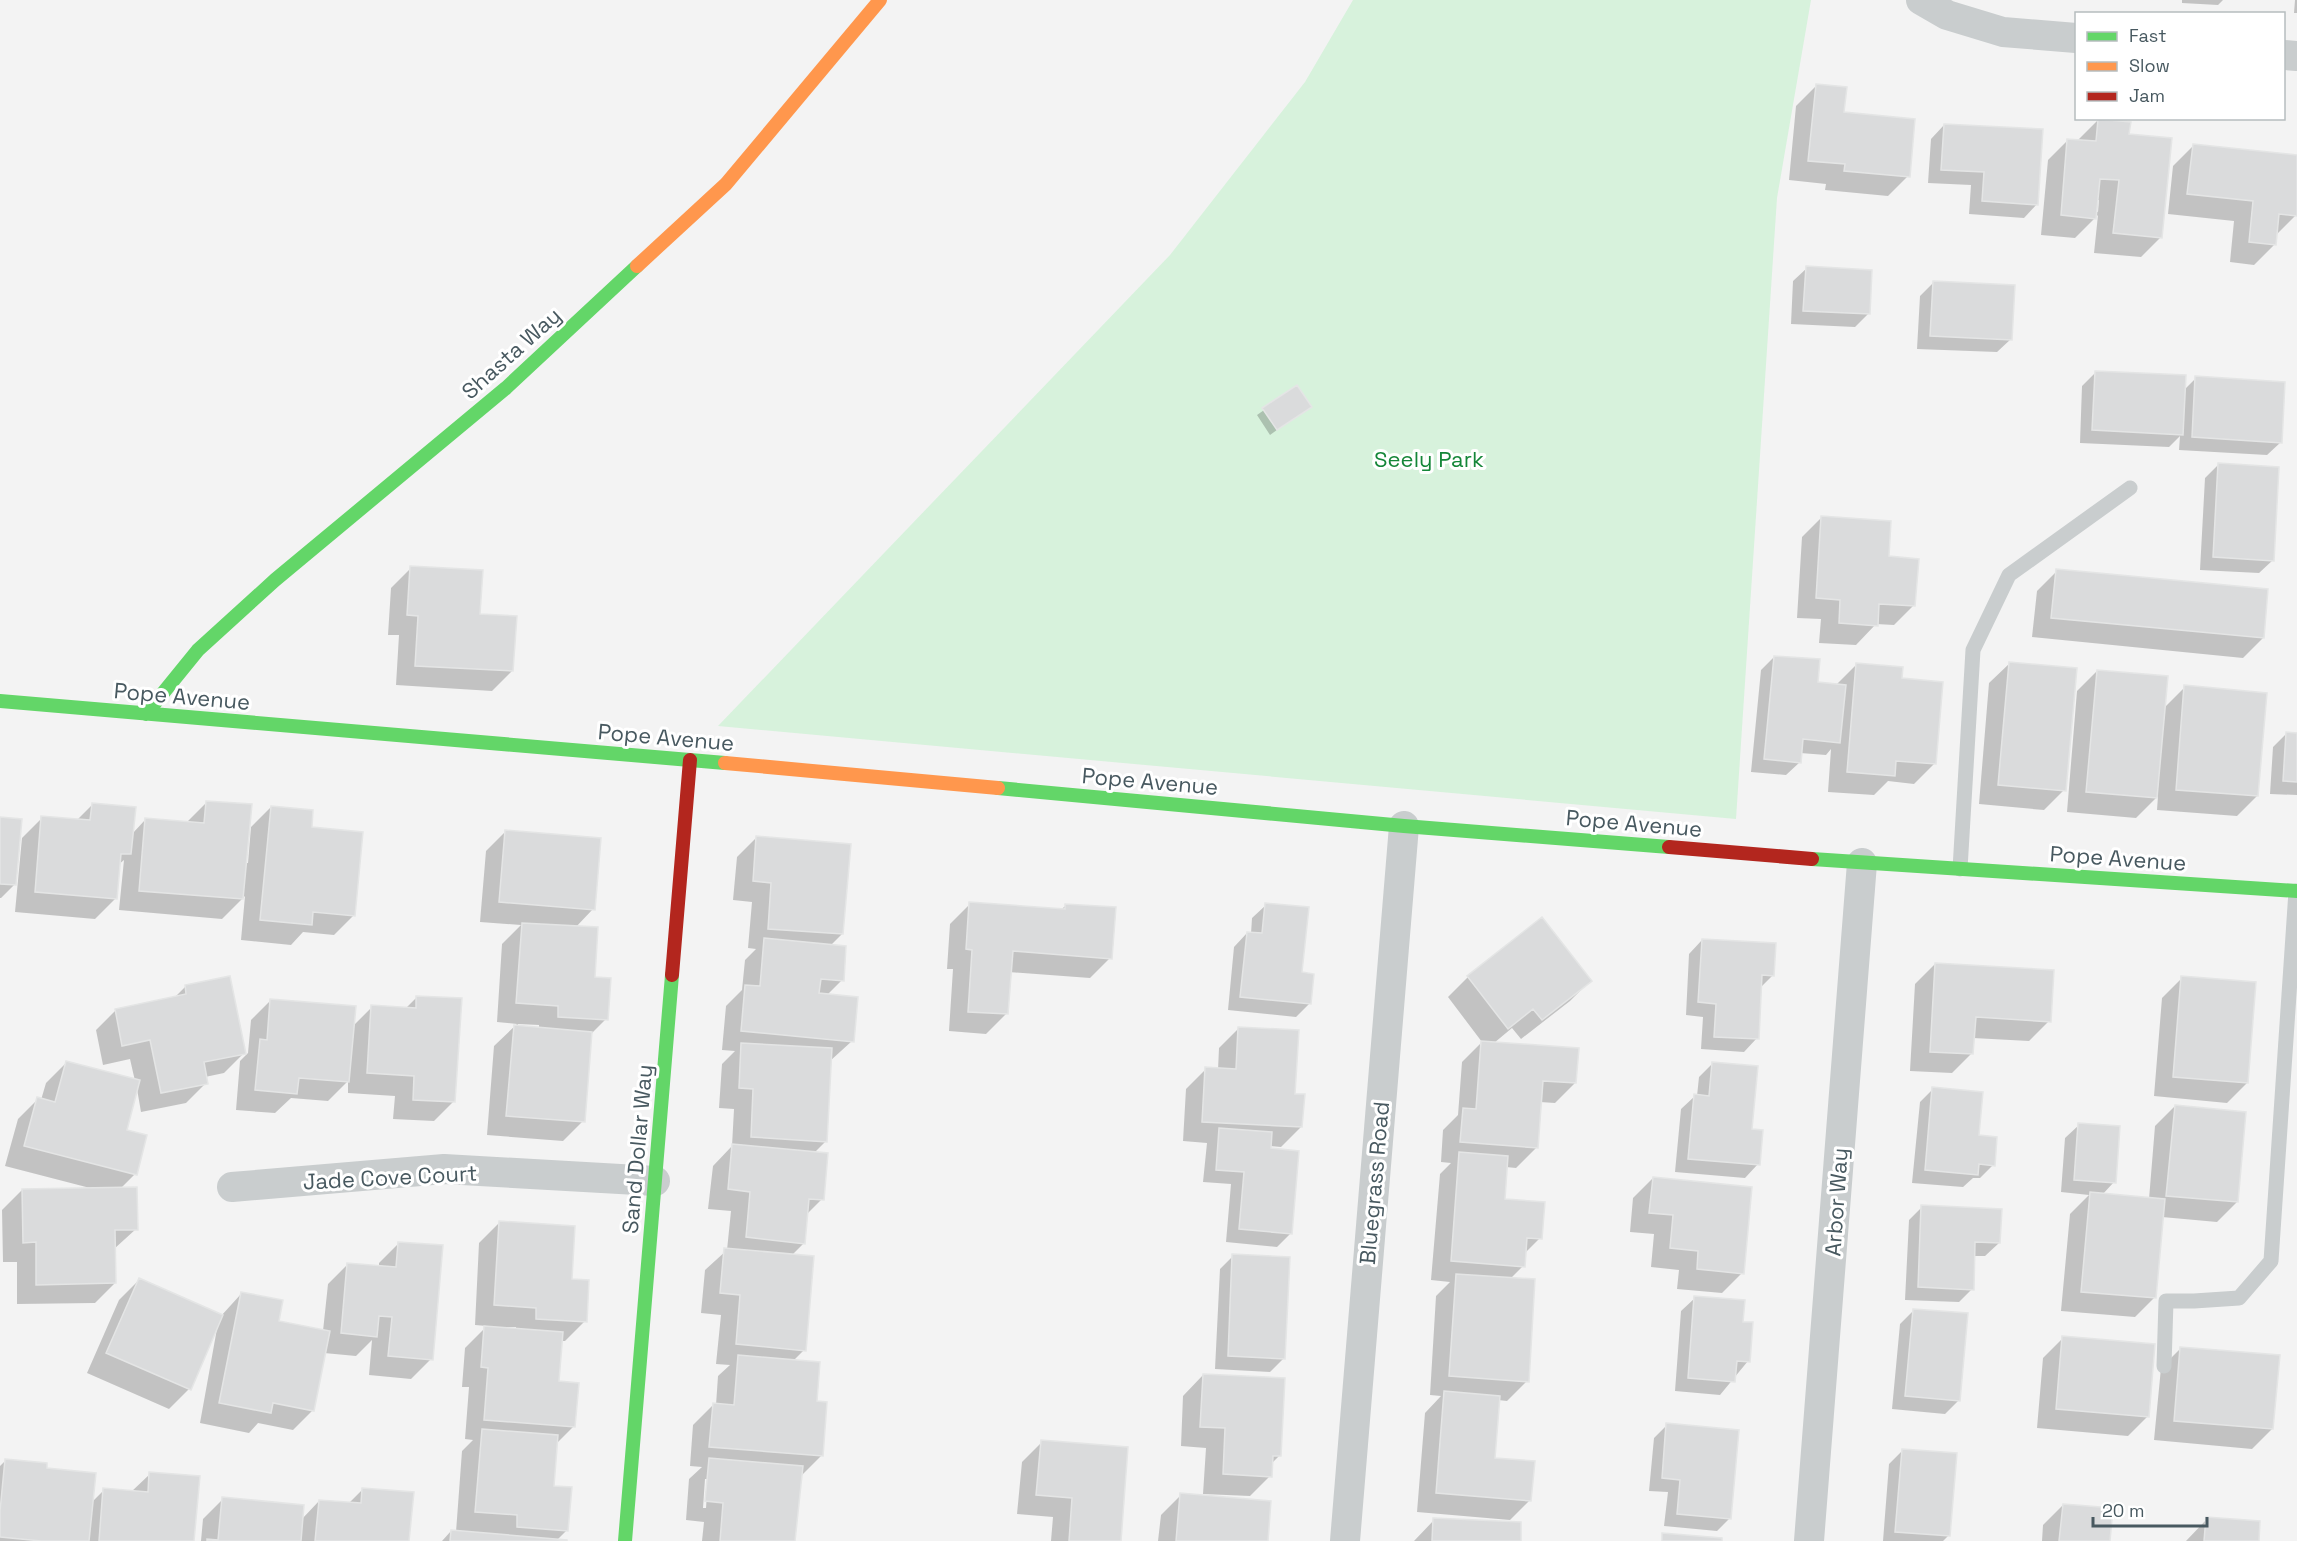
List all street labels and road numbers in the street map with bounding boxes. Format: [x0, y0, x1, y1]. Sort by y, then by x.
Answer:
street label: Shasta Way [456, 301, 566, 405]
street label: Pope Avenue [113, 676, 251, 716]
street label: Pope Avenue [597, 717, 735, 757]
street label: Pope Avenue [1081, 761, 1219, 801]
street label: Pope Avenue [1565, 803, 1703, 843]
street label: Pope Avenue [2049, 839, 2187, 877]
street label: Sand Dollar Way [616, 1063, 658, 1235]
street label: Bluegrass Road [1353, 1100, 1395, 1266]
street label: Arbor Way [1818, 1147, 1854, 1257]
street label: Jade Cove Court [302, 1158, 478, 1196]

